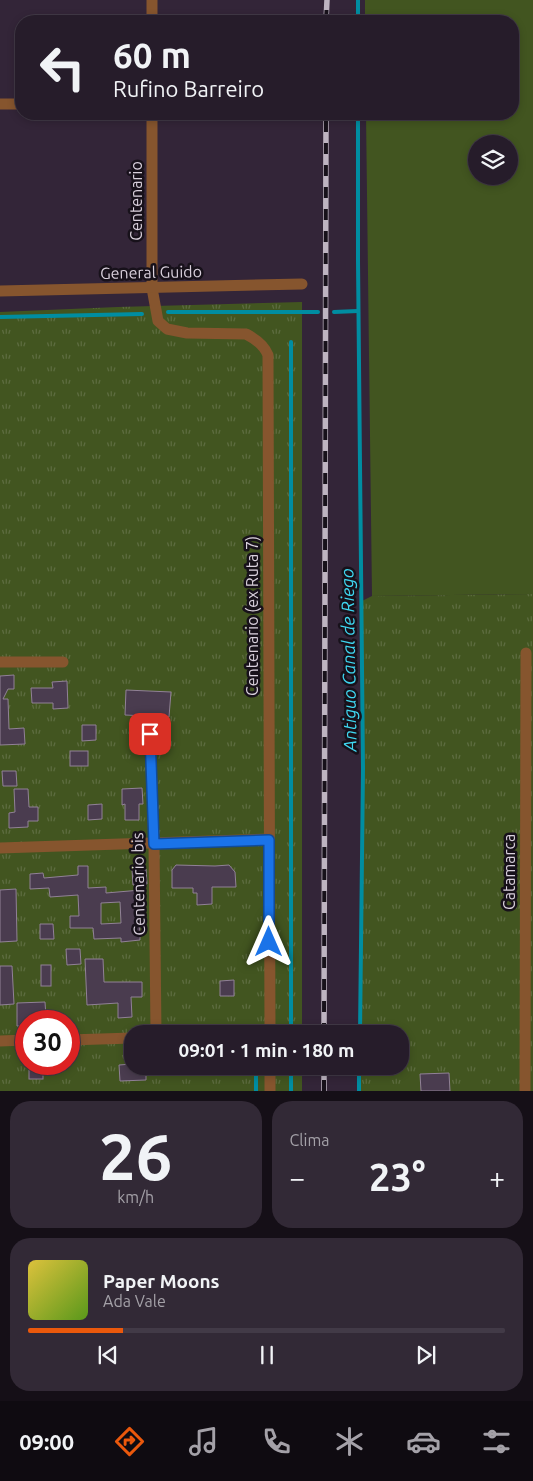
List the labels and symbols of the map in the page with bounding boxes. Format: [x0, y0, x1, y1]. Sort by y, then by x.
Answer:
street label: Centenario [127, 161, 145, 241]
street label: General Guido [100, 262, 202, 282]
street label: Centenario (ex Ruta 7) [243, 536, 262, 696]
water label: Antiguo Canal de Riego [336, 568, 360, 753]
pin [129, 713, 171, 755]
street label: Centenario bis [128, 832, 148, 936]
street label: Catamarca [500, 834, 518, 910]
position arrow [242, 915, 294, 967]
speed limit sign: 30 [15, 1010, 80, 1075]

